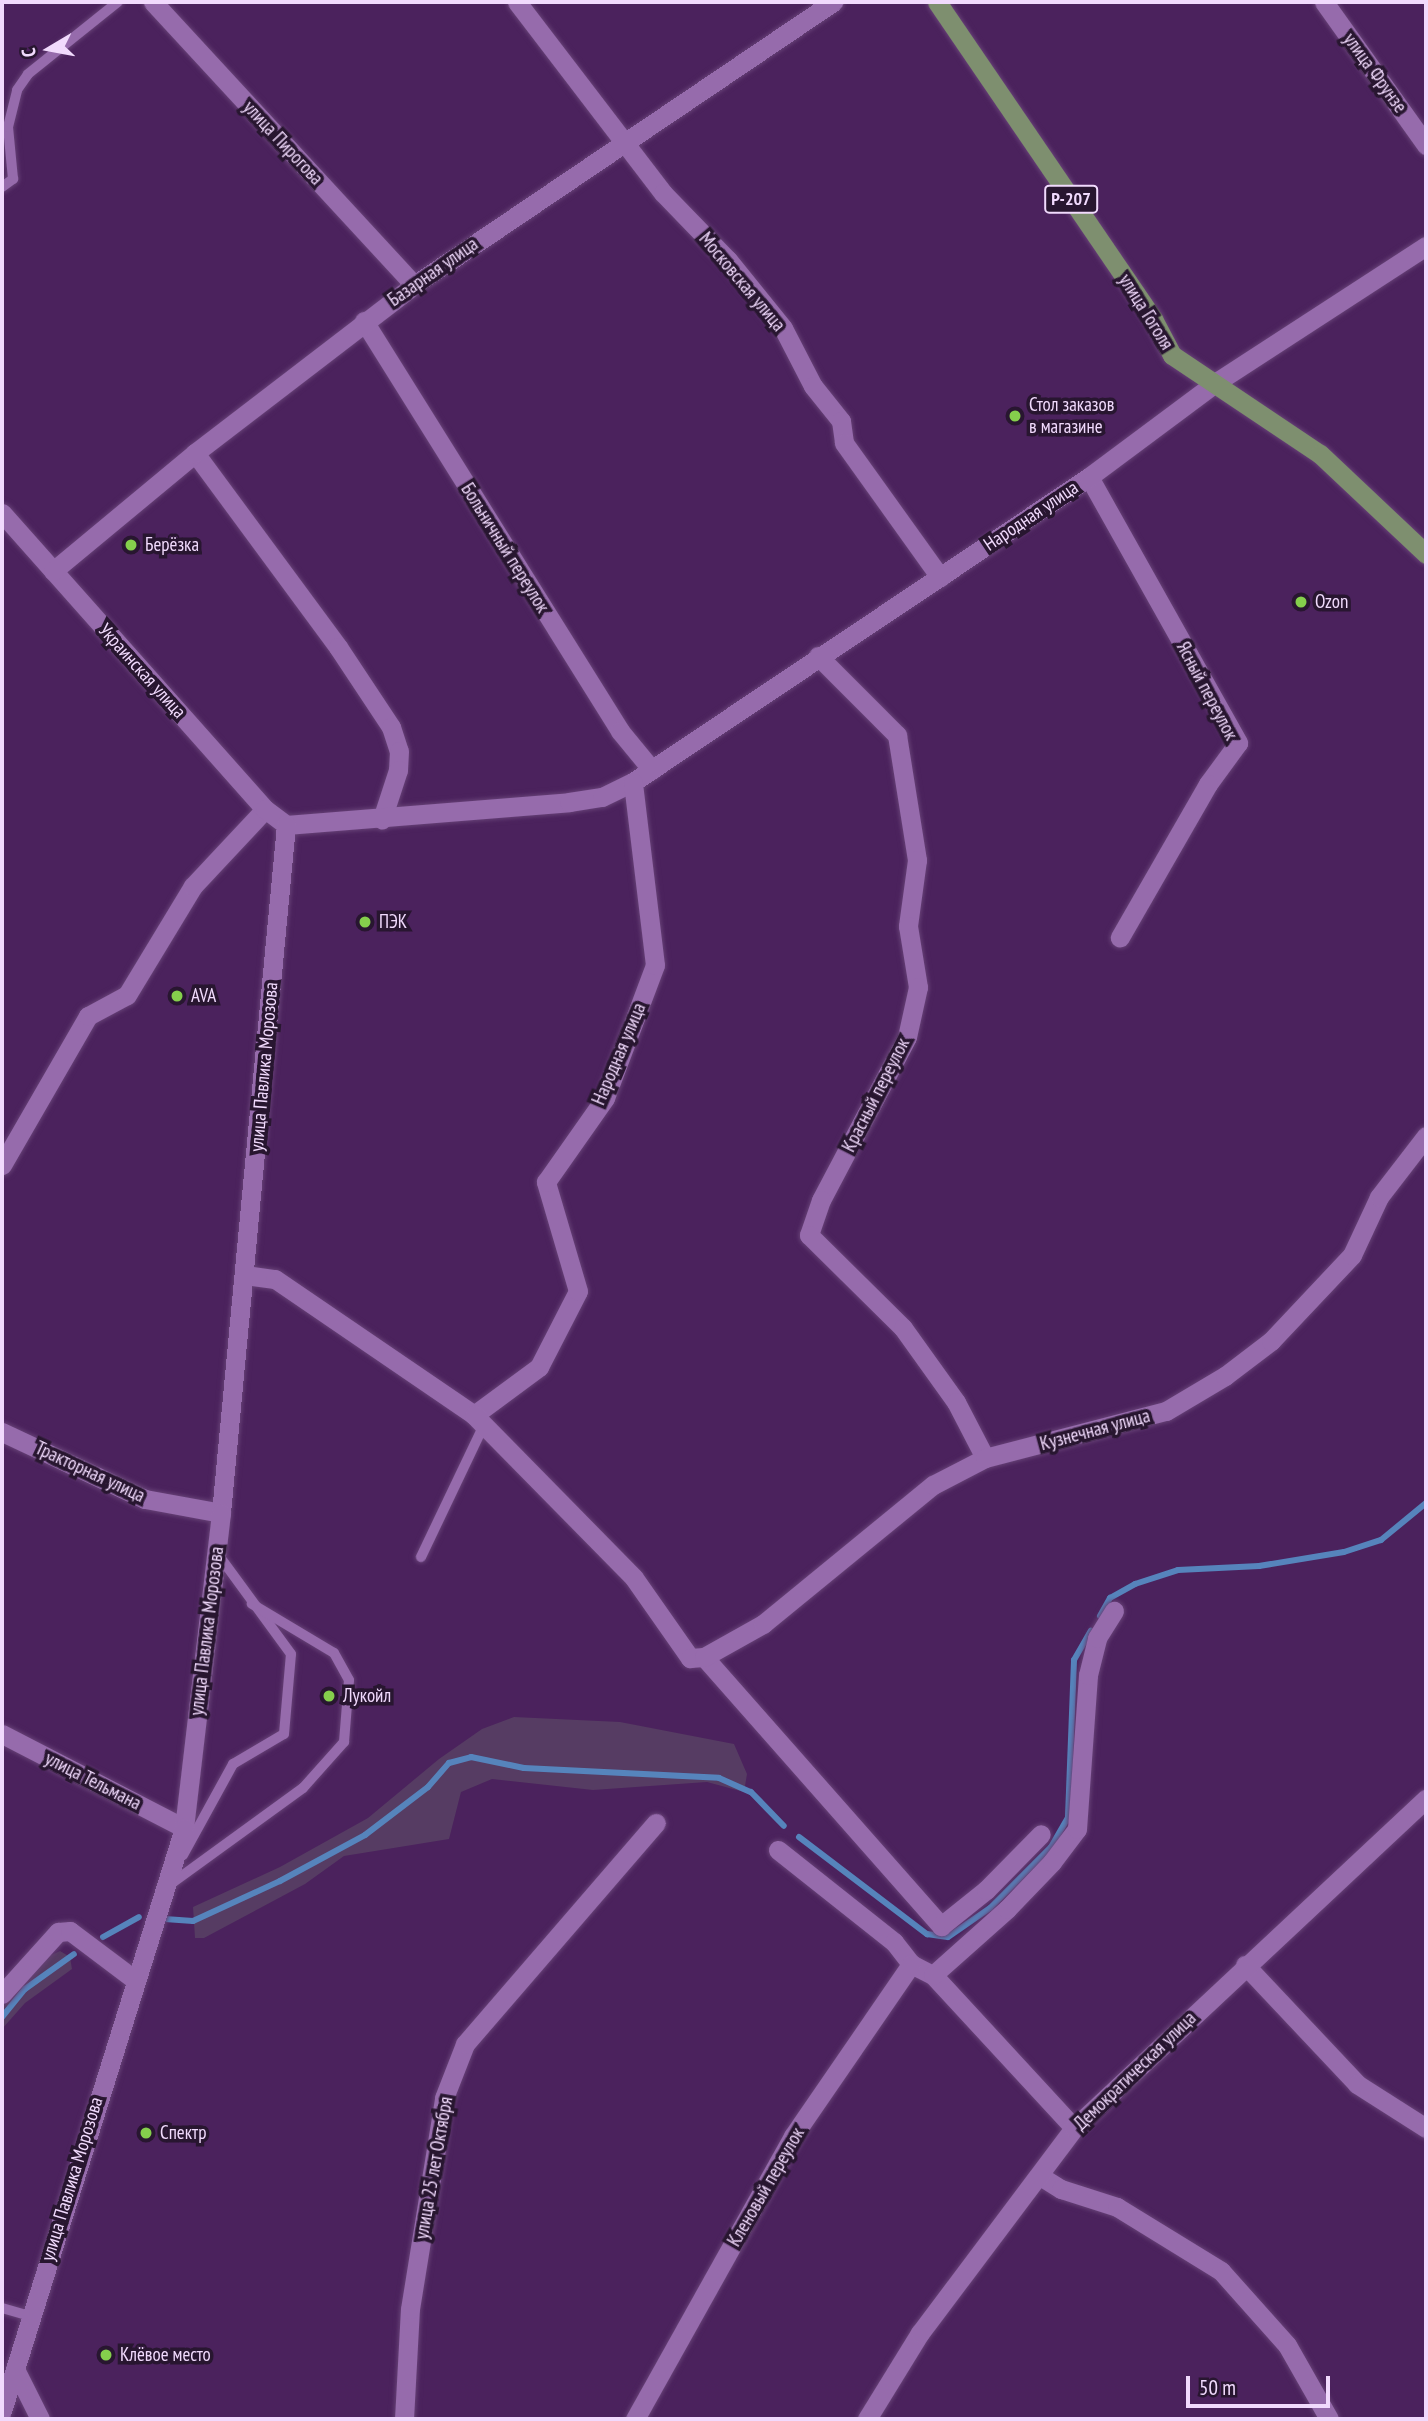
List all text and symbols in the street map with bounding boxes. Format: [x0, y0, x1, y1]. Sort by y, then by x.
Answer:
north arrow [14, 14, 84, 84]
street label: улица Фрунзе [1338, 29, 1412, 117]
text: С [16, 46, 41, 59]
street label: улица Пирогова [238, 96, 328, 190]
road number: Р-207 [1043, 184, 1099, 214]
street label: Московская улица [694, 228, 790, 336]
street label: Базарная улица [384, 233, 482, 311]
street label: улица Гоголя [1114, 270, 1178, 354]
place label: Стол заказов в магазине [1029, 394, 1114, 438]
marker: Стол заказов в магазине [1007, 408, 1023, 424]
street label: Народная улица [980, 476, 1082, 556]
street label: Больничный переулок [456, 479, 554, 617]
place label: Берёзка [145, 534, 199, 556]
marker: Берёзка [123, 537, 139, 553]
place label: Ozon [1315, 591, 1348, 613]
marker: Ozon [1293, 594, 1309, 610]
street label: Украинская улица [94, 619, 190, 723]
street label: Ясный переулок [1171, 638, 1243, 744]
place label: ПЭК [379, 911, 407, 933]
marker: ПЭК [357, 914, 373, 930]
street label: улица Павлика Морозова [245, 981, 283, 1153]
place label: AVA [191, 985, 216, 1007]
marker: AVA [169, 988, 185, 1004]
street label: Народная улица [587, 999, 651, 1109]
street label: Красный переулок [837, 1034, 915, 1156]
street label: Кузнечная улица [1038, 1404, 1152, 1456]
street label: Тракторная улица [31, 1437, 149, 1507]
street label: улица Павлика Морозова [185, 1545, 229, 1717]
place label: Лукойл [343, 1685, 391, 1707]
marker: Лукойл [321, 1688, 337, 1704]
street label: улица Тельмана [41, 1747, 145, 1815]
street label: Демократическая улица [1069, 2007, 1201, 2135]
street label: улица Павлика Морозова [36, 2094, 108, 2264]
street label: улица 25 лет Октября [410, 2095, 458, 2241]
place label: Спектр [160, 2122, 206, 2144]
street label: Кленовый переулок [723, 2123, 809, 2251]
marker: Спектр [138, 2125, 154, 2141]
place label: Клёвое место [120, 2344, 211, 2366]
marker: Клёвое место [98, 2347, 114, 2363]
scale bar [1190, 2362, 1334, 2406]
text: 50 m [1199, 2374, 1236, 2401]

